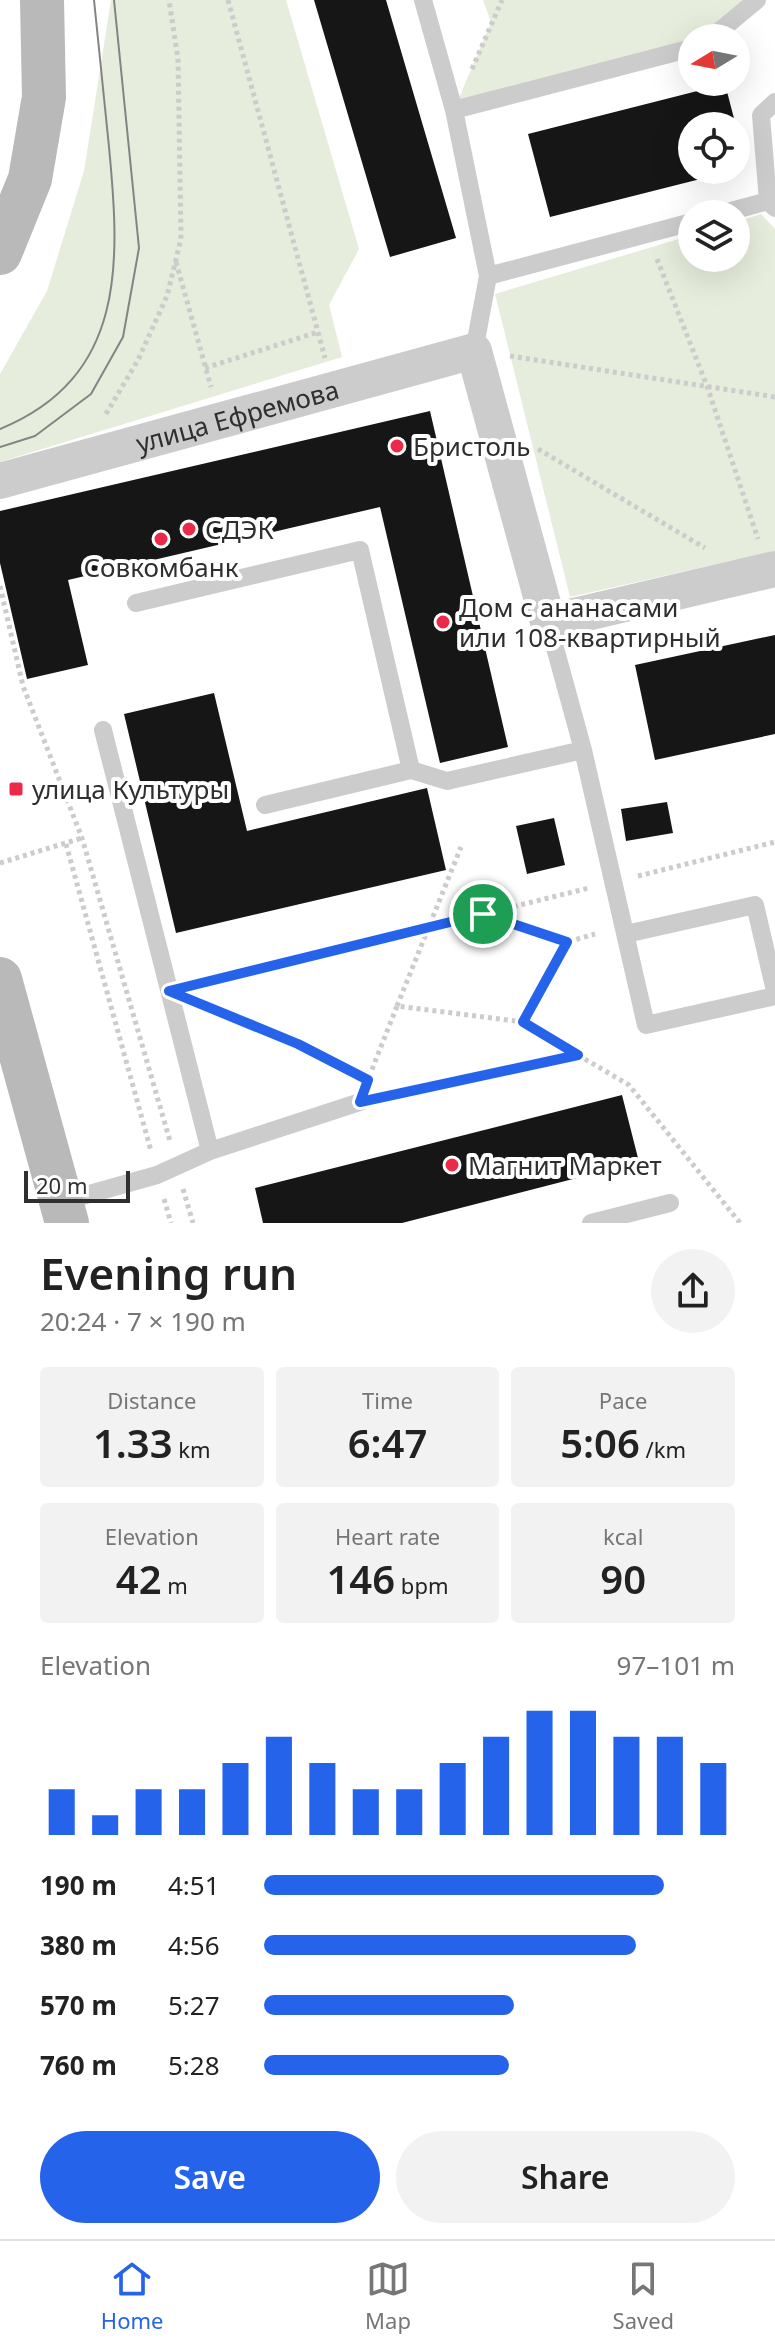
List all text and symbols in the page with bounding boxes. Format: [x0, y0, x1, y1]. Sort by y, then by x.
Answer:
north arrow [678, 24, 750, 96]
map controls [678, 24, 750, 272]
button: locate [678, 112, 750, 184]
button: layers [678, 200, 750, 272]
street label: улица Ефремова [132, 371, 343, 461]
place label: Бристоль [413, 428, 530, 464]
marker: Бристоль [388, 437, 406, 455]
place label: СДЭК [205, 511, 274, 547]
marker: СДЭК [180, 520, 198, 538]
marker: Совкомбанк [152, 530, 170, 548]
place label: Совкомбанк [83, 549, 239, 585]
place label: Дом с ананасами или 108-квартирный [459, 589, 721, 655]
marker: Дом с ананасами или 108-квартирный [434, 613, 452, 631]
place label: улица Культуры [32, 771, 229, 807]
marker: улица Культуры [7, 780, 25, 798]
pin [449, 880, 517, 948]
icon: arrive [461, 892, 505, 936]
place label: Магнит Маркет [468, 1147, 662, 1183]
marker: Магнит Маркет [443, 1156, 461, 1174]
scale bar [24, 1167, 130, 1203]
text: 20 m [36, 1170, 87, 1200]
text: Evening run [40, 1243, 297, 1303]
button: share [651, 1249, 735, 1333]
text: 20:24 · 7 × 190 m [40, 1303, 246, 1339]
text: Distance [107, 1385, 196, 1415]
text: Time [362, 1385, 413, 1415]
text: Pace [599, 1385, 647, 1415]
text: 1.33 [93, 1415, 173, 1470]
text: 6:47 [348, 1415, 427, 1470]
text: 5:06 [560, 1415, 640, 1470]
text: km [173, 1434, 211, 1464]
text: /km [640, 1434, 686, 1464]
text: Elevation [105, 1521, 199, 1551]
text: Heart rate [335, 1521, 440, 1551]
text: kcal [603, 1521, 643, 1551]
text: 42 [116, 1551, 162, 1606]
text: 146 [326, 1551, 395, 1606]
text: 90 [600, 1551, 646, 1606]
text: m [162, 1570, 188, 1600]
text: bpm [395, 1570, 448, 1600]
text: Elevation [40, 1647, 151, 1683]
text: 97–101 m [617, 1647, 735, 1683]
text: 190 m [40, 1867, 117, 1903]
text: 4:51 [168, 1867, 220, 1903]
text: 380 m [40, 1927, 117, 1963]
text: 4:56 [168, 1927, 220, 1963]
text: 570 m [40, 1987, 117, 2023]
text: 5:27 [168, 1987, 220, 2023]
text: 760 m [40, 2047, 117, 2083]
text: 5:28 [168, 2047, 220, 2083]
button: Save [40, 2131, 380, 2223]
button: Share [396, 2131, 735, 2223]
tab: Home [101, 2257, 163, 2335]
tab: Map [365, 2257, 411, 2335]
tab: Saved [613, 2257, 674, 2335]

